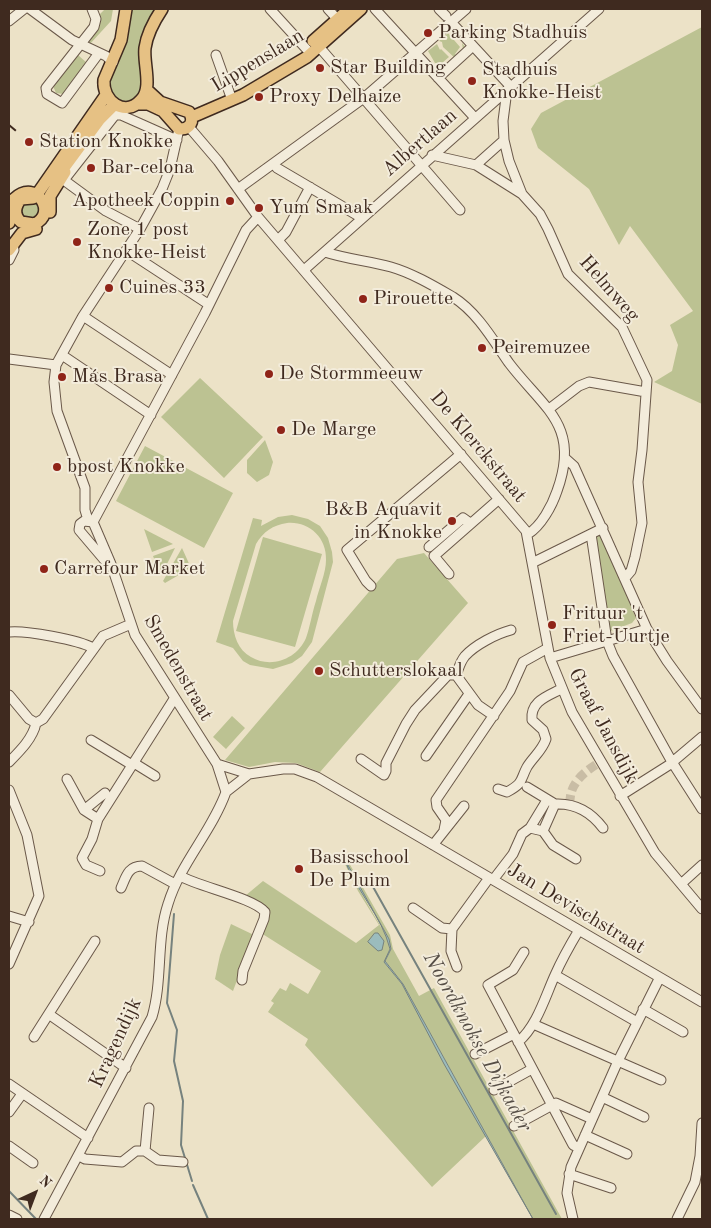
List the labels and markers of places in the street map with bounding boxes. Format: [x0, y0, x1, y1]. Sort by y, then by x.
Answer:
place label: Parking Stadhuis [438, 21, 587, 45]
marker: Parking Stadhuis [422, 27, 434, 39]
place label: Star Building [330, 56, 446, 80]
place label: Stadhuis Knokke-Heist [482, 58, 601, 105]
marker: Star Building [314, 62, 326, 74]
marker: Stadhuis Knokke-Heist [466, 75, 478, 87]
place label: Proxy Delhaize [269, 85, 401, 109]
marker: Proxy Delhaize [253, 91, 265, 103]
place label: Station Knokke [39, 130, 173, 154]
marker: Station Knokke [23, 136, 35, 148]
place label: Bar-celona [101, 156, 194, 180]
marker: Bar-celona [85, 162, 97, 174]
place label: Apotheek Coppin [72, 189, 220, 213]
marker: Apotheek Coppin [224, 195, 236, 207]
place label: Yum Smaak [269, 196, 374, 220]
marker: Yum Smaak [253, 202, 265, 214]
place label: Zone 1 post Knokke-Heist [87, 218, 206, 265]
marker: Zone 1 post Knokke-Heist [71, 236, 83, 248]
place label: Cuines 33 [119, 276, 206, 300]
marker: Cuines 33 [103, 282, 115, 294]
place label: Pirouette [373, 287, 453, 311]
marker: Pirouette [357, 293, 369, 305]
place label: Peiremuzee [492, 336, 590, 360]
marker: Peiremuzee [476, 342, 488, 354]
place label: De Stormmeeuw [279, 362, 423, 386]
place label: Más Brasa [72, 365, 163, 389]
marker: De Stormmeeuw [263, 368, 275, 380]
marker: Más Brasa [56, 371, 68, 383]
place label: De Marge [291, 418, 376, 442]
marker: De Marge [275, 424, 287, 436]
place label: bpost Knokke [67, 455, 185, 479]
marker: bpost Knokke [51, 461, 63, 473]
place label: B&B Aquavit in Knokke [325, 498, 442, 545]
marker: B&B Aquavit in Knokke [446, 515, 458, 527]
place label: Carrefour Market [54, 557, 205, 581]
marker: Carrefour Market [38, 563, 50, 575]
place label: Frituur 't Friet-Uurtje [562, 602, 670, 649]
marker: Frituur 't Friet-Uurtje [546, 619, 558, 631]
place label: Schutterslokaal [329, 659, 463, 683]
marker: Schutterslokaal [313, 665, 325, 677]
place label: Basisschool De Pluim [309, 846, 409, 893]
marker: Basisschool De Pluim [293, 863, 305, 875]

